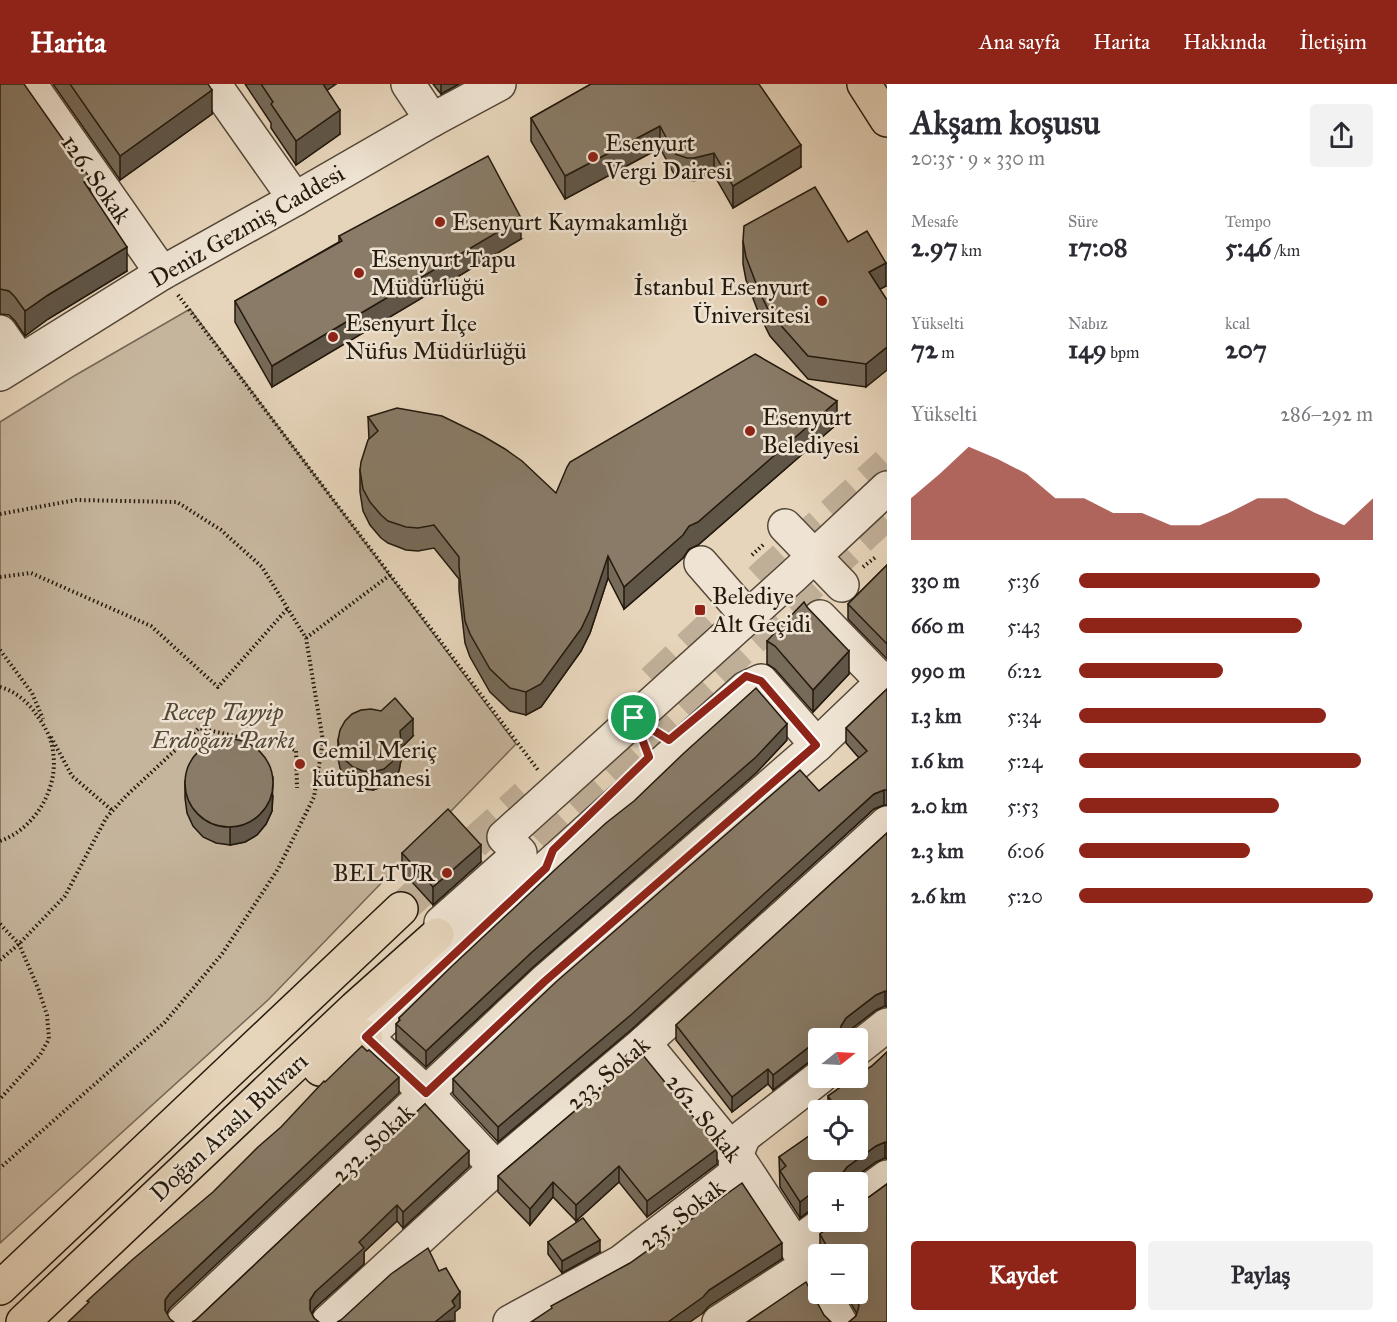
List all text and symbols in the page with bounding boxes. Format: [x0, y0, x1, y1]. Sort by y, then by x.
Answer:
text: Harita [30, 25, 106, 60]
text: Ana sayfa [979, 29, 1060, 55]
text: Harita [1093, 29, 1150, 55]
text: Hakkında [1183, 29, 1266, 55]
text: İletişim [1299, 29, 1367, 55]
text: Akşam koşusu [911, 103, 1100, 143]
button: share [1310, 104, 1373, 167]
place label: Esenyurt Vergi Dairesi [604, 128, 732, 186]
street label: 126. Sokak [54, 129, 138, 230]
text: 20:35 · 9 × 330 m [911, 146, 1045, 170]
marker: Esenyurt Vergi Dairesi [586, 150, 600, 164]
street label: Deniz Gezmiş Caddesi [144, 158, 350, 294]
place label: Esenyurt Kaymakamlığı [452, 207, 688, 237]
text: Mesafe [911, 212, 959, 231]
text: Süre [1068, 212, 1098, 231]
text: Tempo [1225, 212, 1271, 231]
marker: Esenyurt Kaymakamlığı [433, 215, 447, 229]
text: 2.97 [911, 231, 958, 263]
text: 17:08 [1068, 231, 1128, 263]
text: 5:46 [1225, 231, 1271, 263]
text: km [958, 241, 982, 260]
text: /km [1271, 241, 1300, 260]
place label: Esenyurt Tapu Müdürlüğü [371, 244, 516, 302]
marker: Esenyurt Tapu Müdürlüğü [352, 266, 366, 280]
place label: İstanbul Esenyurt Üniversitesi [633, 272, 810, 330]
marker: İstanbul Esenyurt Üniversitesi [815, 294, 829, 308]
place label: Esenyurt İlçe Nüfus Müdürlüğü [345, 308, 527, 366]
text: Yükselti [911, 314, 964, 333]
text: Nabız [1068, 314, 1108, 333]
text: kcal [1225, 314, 1250, 333]
marker: Esenyurt İlçe Nüfus Müdürlüğü [326, 330, 340, 344]
text: 72 [911, 333, 938, 365]
text: 149 [1068, 333, 1107, 365]
text: 207 [1225, 333, 1267, 365]
text: m [938, 343, 955, 362]
text: bpm [1107, 343, 1139, 362]
place label: Esenyurt Belediyesi [762, 402, 860, 460]
text: Yükselti [911, 402, 977, 426]
text: 286–292 m [1280, 402, 1373, 426]
marker: Esenyurt Belediyesi [743, 424, 757, 438]
text: 330 m [911, 569, 960, 593]
text: 5:36 [1007, 569, 1040, 593]
place label: Belediye Alt Geçidi [711, 581, 812, 639]
marker: Belediye Alt Geçidi [693, 603, 707, 617]
text: 660 m [911, 614, 964, 638]
text: 5:43 [1007, 614, 1040, 638]
text: 990 m [911, 659, 965, 683]
text: 6:22 [1007, 659, 1042, 683]
pin [608, 692, 659, 743]
park label: Recep Tayyip Erdoğan Parkı [150, 697, 295, 755]
icon: arrive [617, 701, 650, 734]
text: 1.3 km [911, 704, 961, 728]
text: 5:34 [1007, 704, 1040, 728]
place label: Cemil Meriç kütüphanesi [312, 735, 437, 793]
text: 1.6 km [911, 749, 964, 773]
text: 5:24 [1007, 749, 1042, 773]
marker: Cemil Meriç kütüphanesi [293, 757, 307, 771]
text: 2.0 km [911, 794, 967, 818]
text: 5:53 [1007, 794, 1039, 818]
text: 2.3 km [911, 839, 964, 863]
text: 6:06 [1007, 839, 1044, 863]
place label: BELTUR [333, 858, 436, 888]
marker: BELTUR [440, 866, 454, 880]
text: 2.6 km [911, 884, 966, 908]
text: 5:20 [1007, 884, 1043, 908]
north arrow [808, 1028, 868, 1088]
map controls [808, 1028, 868, 1304]
street label: 233. Sokak [560, 1029, 656, 1116]
street label: Doğan Araslı Bulvarı [144, 1046, 315, 1208]
street label: 262. Sokak [659, 1068, 749, 1169]
street label: 232. Sokak [325, 1097, 421, 1189]
button: locate [808, 1100, 868, 1160]
street label: 235. Sokak [633, 1172, 732, 1258]
button: + [808, 1172, 868, 1232]
button: Kaydet [911, 1241, 1136, 1310]
button: Paylaş [1148, 1241, 1373, 1310]
button: − [808, 1244, 868, 1304]

